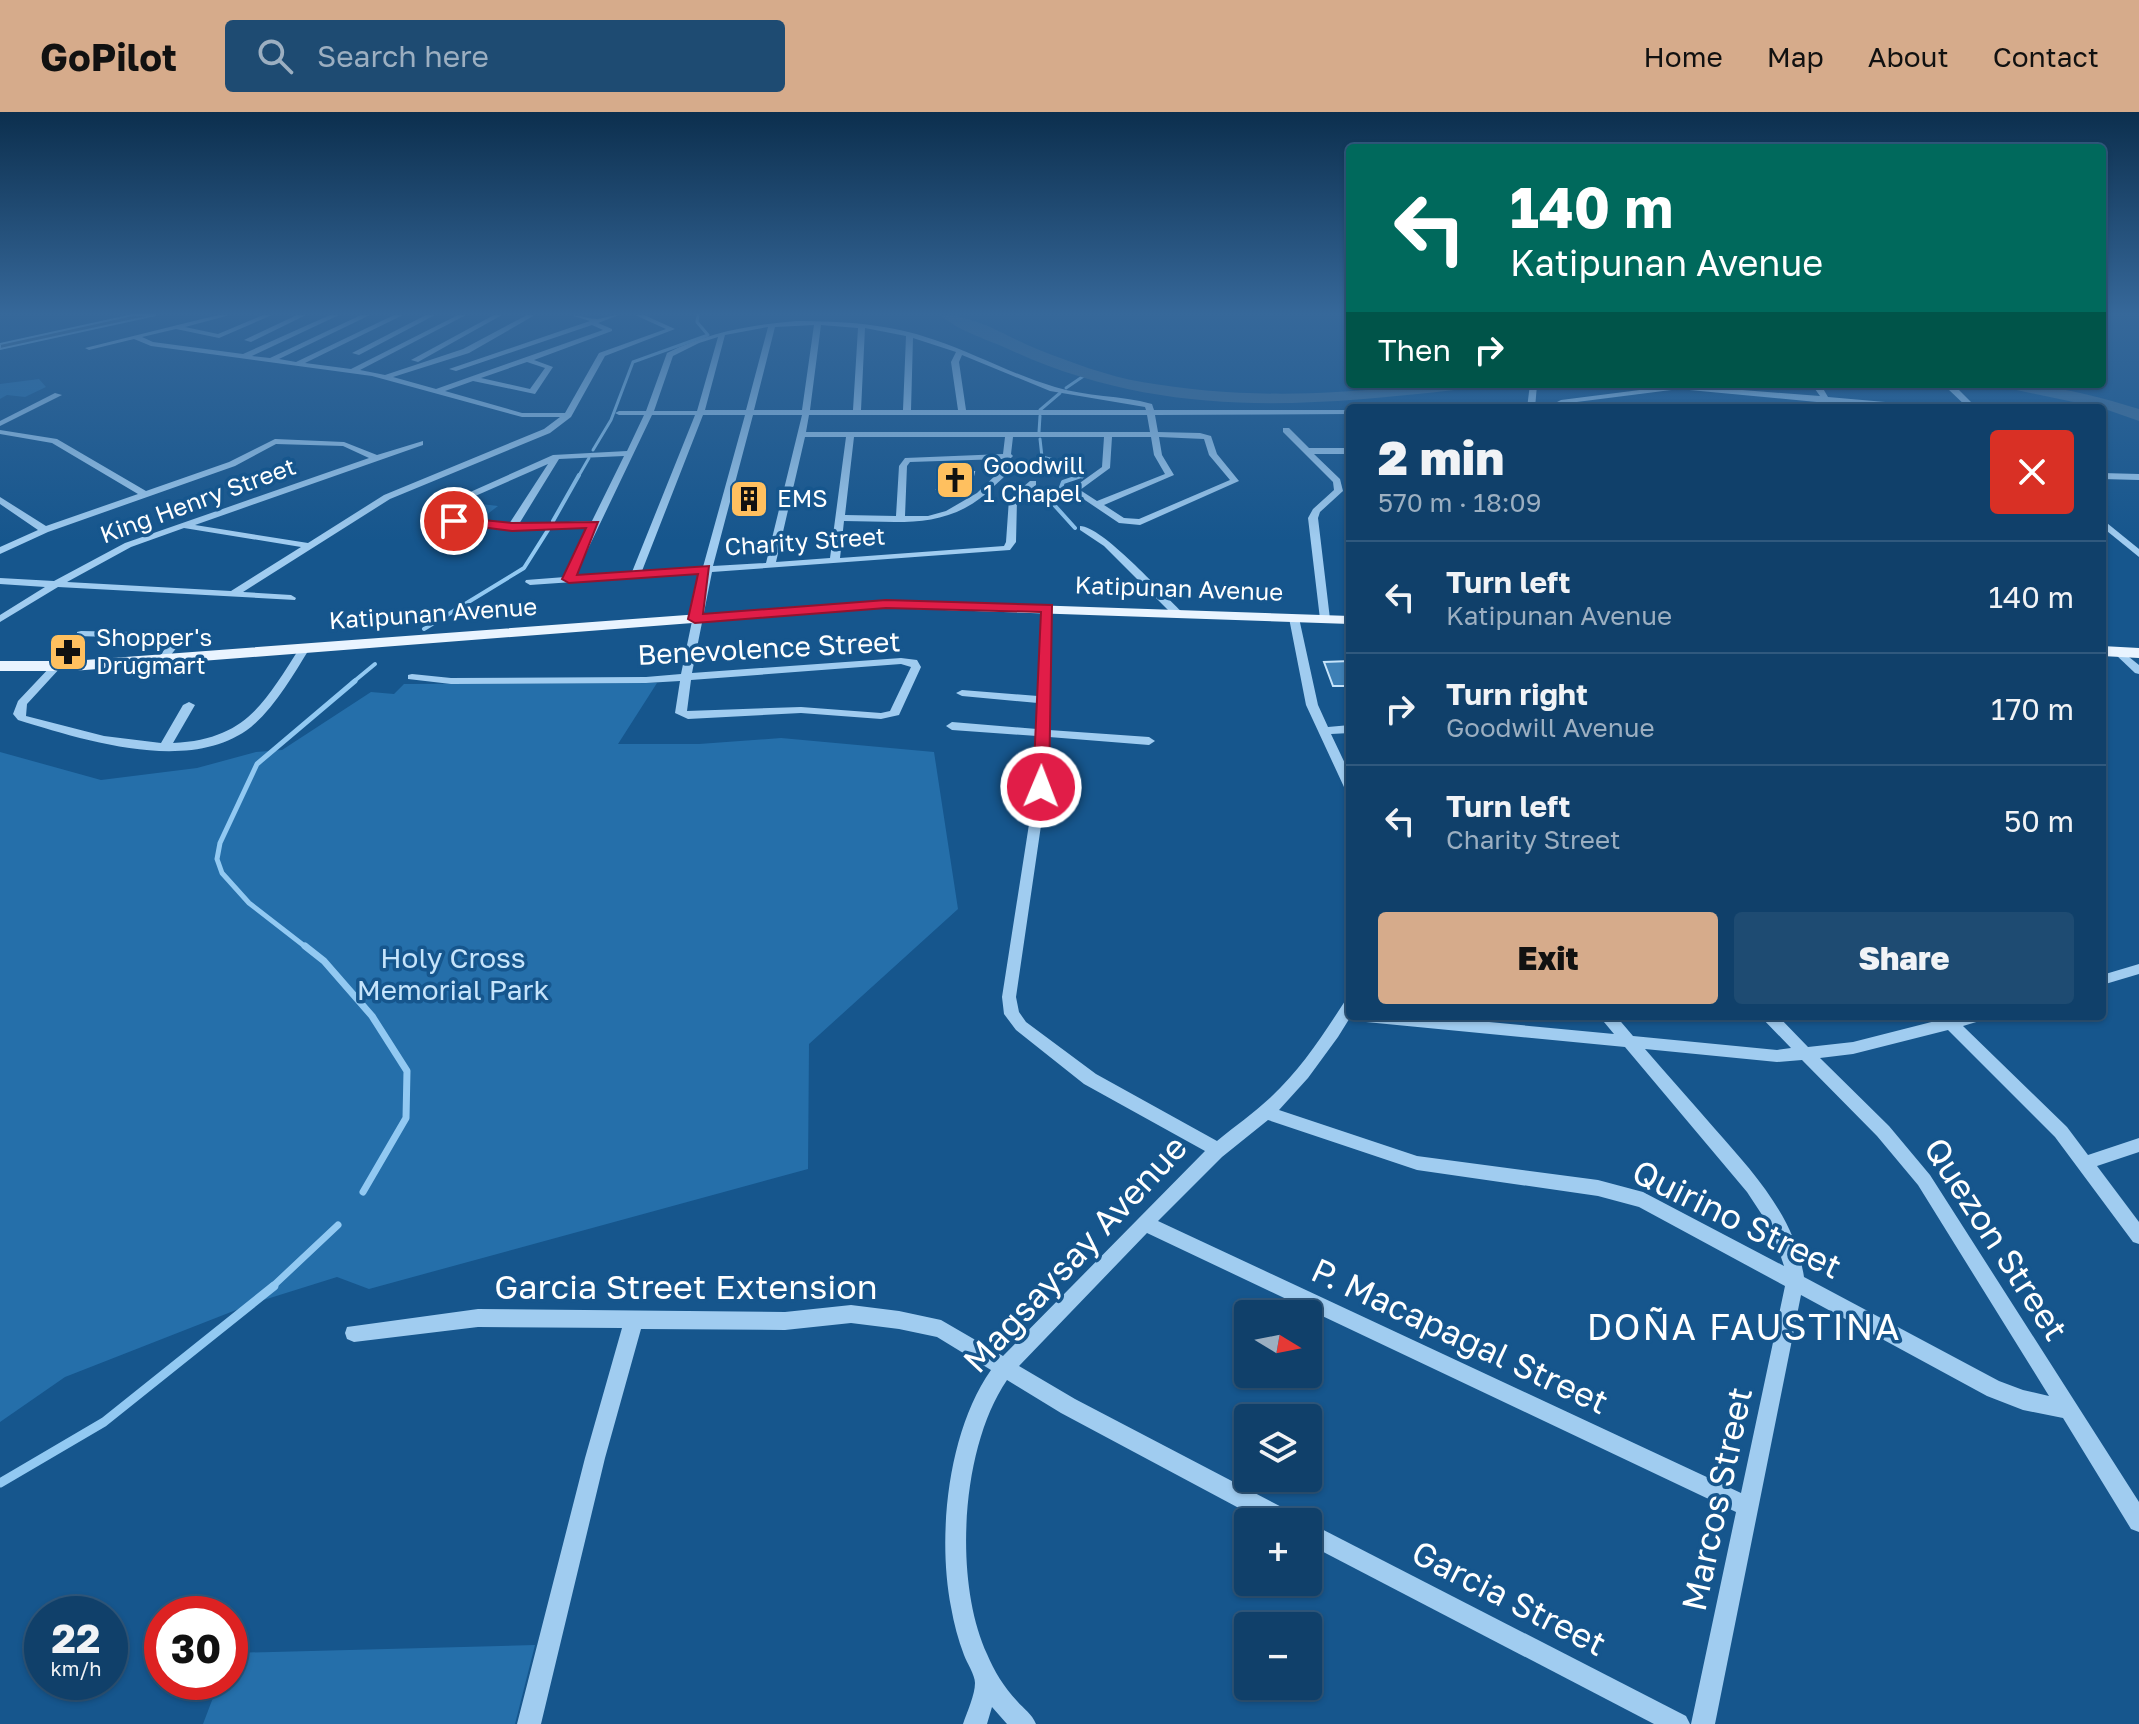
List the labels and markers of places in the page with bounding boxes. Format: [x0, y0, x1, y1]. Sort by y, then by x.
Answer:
place label: Goodwill 1 Chapel [983, 450, 1085, 507]
church icon: Goodwill 1 Chapel [934, 459, 976, 501]
building icon: EMS [728, 478, 770, 520]
place label: EMS [777, 483, 828, 512]
pin [420, 487, 488, 555]
place label: Shopper's Drugmart [96, 622, 212, 679]
pharmacy icon: Shopper's Drugmart [47, 631, 89, 673]

